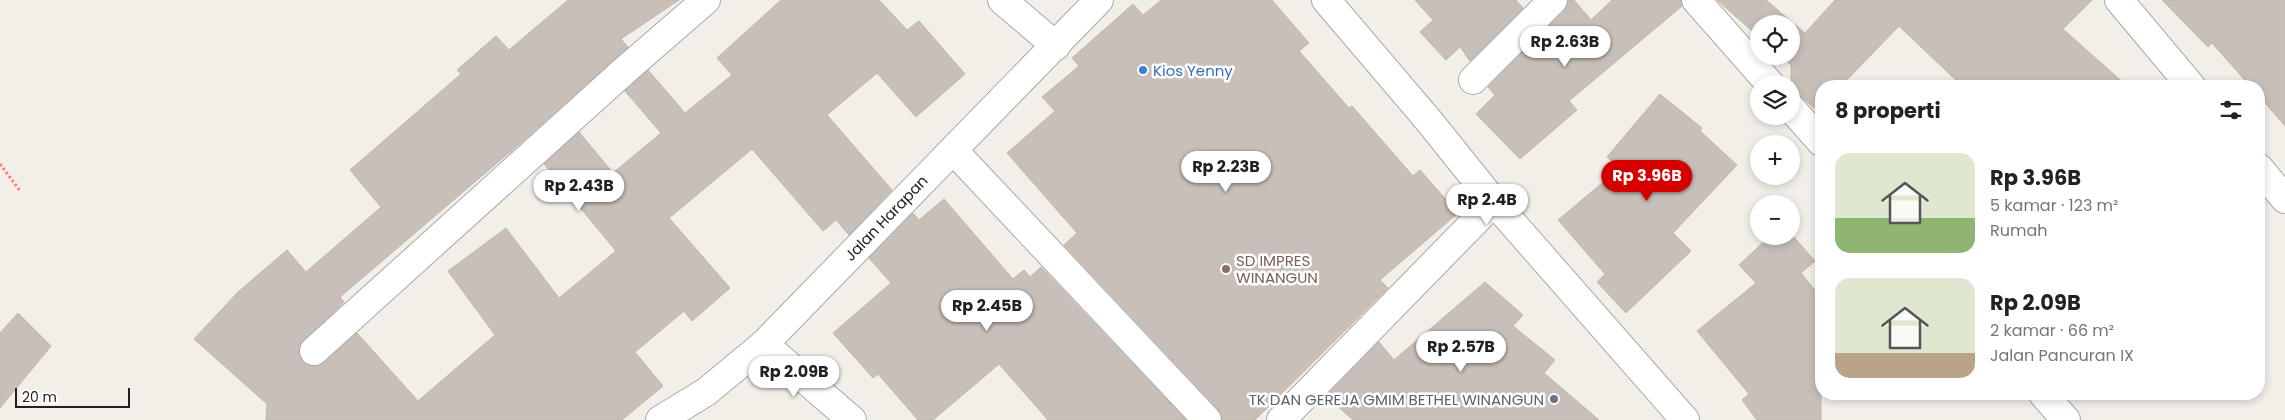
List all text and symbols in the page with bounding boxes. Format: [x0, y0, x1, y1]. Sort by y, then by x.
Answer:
map controls [1750, 15, 1800, 245]
button: locate [1750, 15, 1800, 65]
pin: Rp 2.63B [1513, 26, 1617, 68]
text: Rp 2.63B [1531, 30, 1599, 53]
place label: Kios Yenny [1153, 60, 1233, 81]
marker: Kios Yenny [1137, 64, 1149, 76]
button: layers [1750, 75, 1800, 125]
text: 8 properti [1835, 96, 1941, 125]
icon: filters [2217, 96, 2245, 124]
button: + [1750, 135, 1800, 185]
pin: Rp 2.23B [1174, 150, 1278, 193]
text: Rp 2.23B [1192, 155, 1260, 178]
pin: Rp 3.96B [1595, 160, 1699, 202]
text: Rp 3.96B [1990, 163, 2081, 192]
text: Rp 3.96B [1612, 164, 1682, 187]
pin: Rp 2.43B [527, 170, 631, 212]
street label: Jalan Harapan [840, 171, 932, 265]
icon: home [1875, 173, 1935, 233]
text: Rp 2.43B [544, 174, 614, 197]
pin: Rp 2.4B [1441, 184, 1533, 226]
text: Rp 2.4B [1457, 188, 1517, 211]
text: 5 kamar · 123 m² [1990, 194, 2118, 217]
button: − [1750, 195, 1800, 245]
text: Rumah [1990, 219, 2048, 242]
place label: SD IMPRES WINANGUN [1236, 250, 1318, 288]
marker: SD IMPRES WINANGUN [1220, 263, 1232, 275]
text: Rp 2.09B [1990, 288, 2081, 317]
pin: Rp 2.45B [935, 290, 1039, 332]
text: Rp 2.45B [952, 294, 1022, 317]
icon: home [1875, 298, 1935, 358]
text: 2 kamar · 66 m² [1990, 319, 2114, 342]
pin: Rp 2.57B [1409, 330, 1513, 373]
text: Rp 2.57B [1427, 335, 1495, 358]
text: Jalan Pancuran IX [1990, 344, 2134, 367]
pin: Rp 2.09B [742, 356, 846, 398]
text: Rp 2.09B [759, 360, 829, 383]
scale bar [15, 385, 130, 408]
text: 20 m [22, 387, 57, 407]
place label: TK DAN GEREJA GMIM BETHEL WINANGUN [1249, 389, 1544, 410]
marker: TK DAN GEREJA GMIM BETHEL WINANGUN [1548, 393, 1560, 405]

